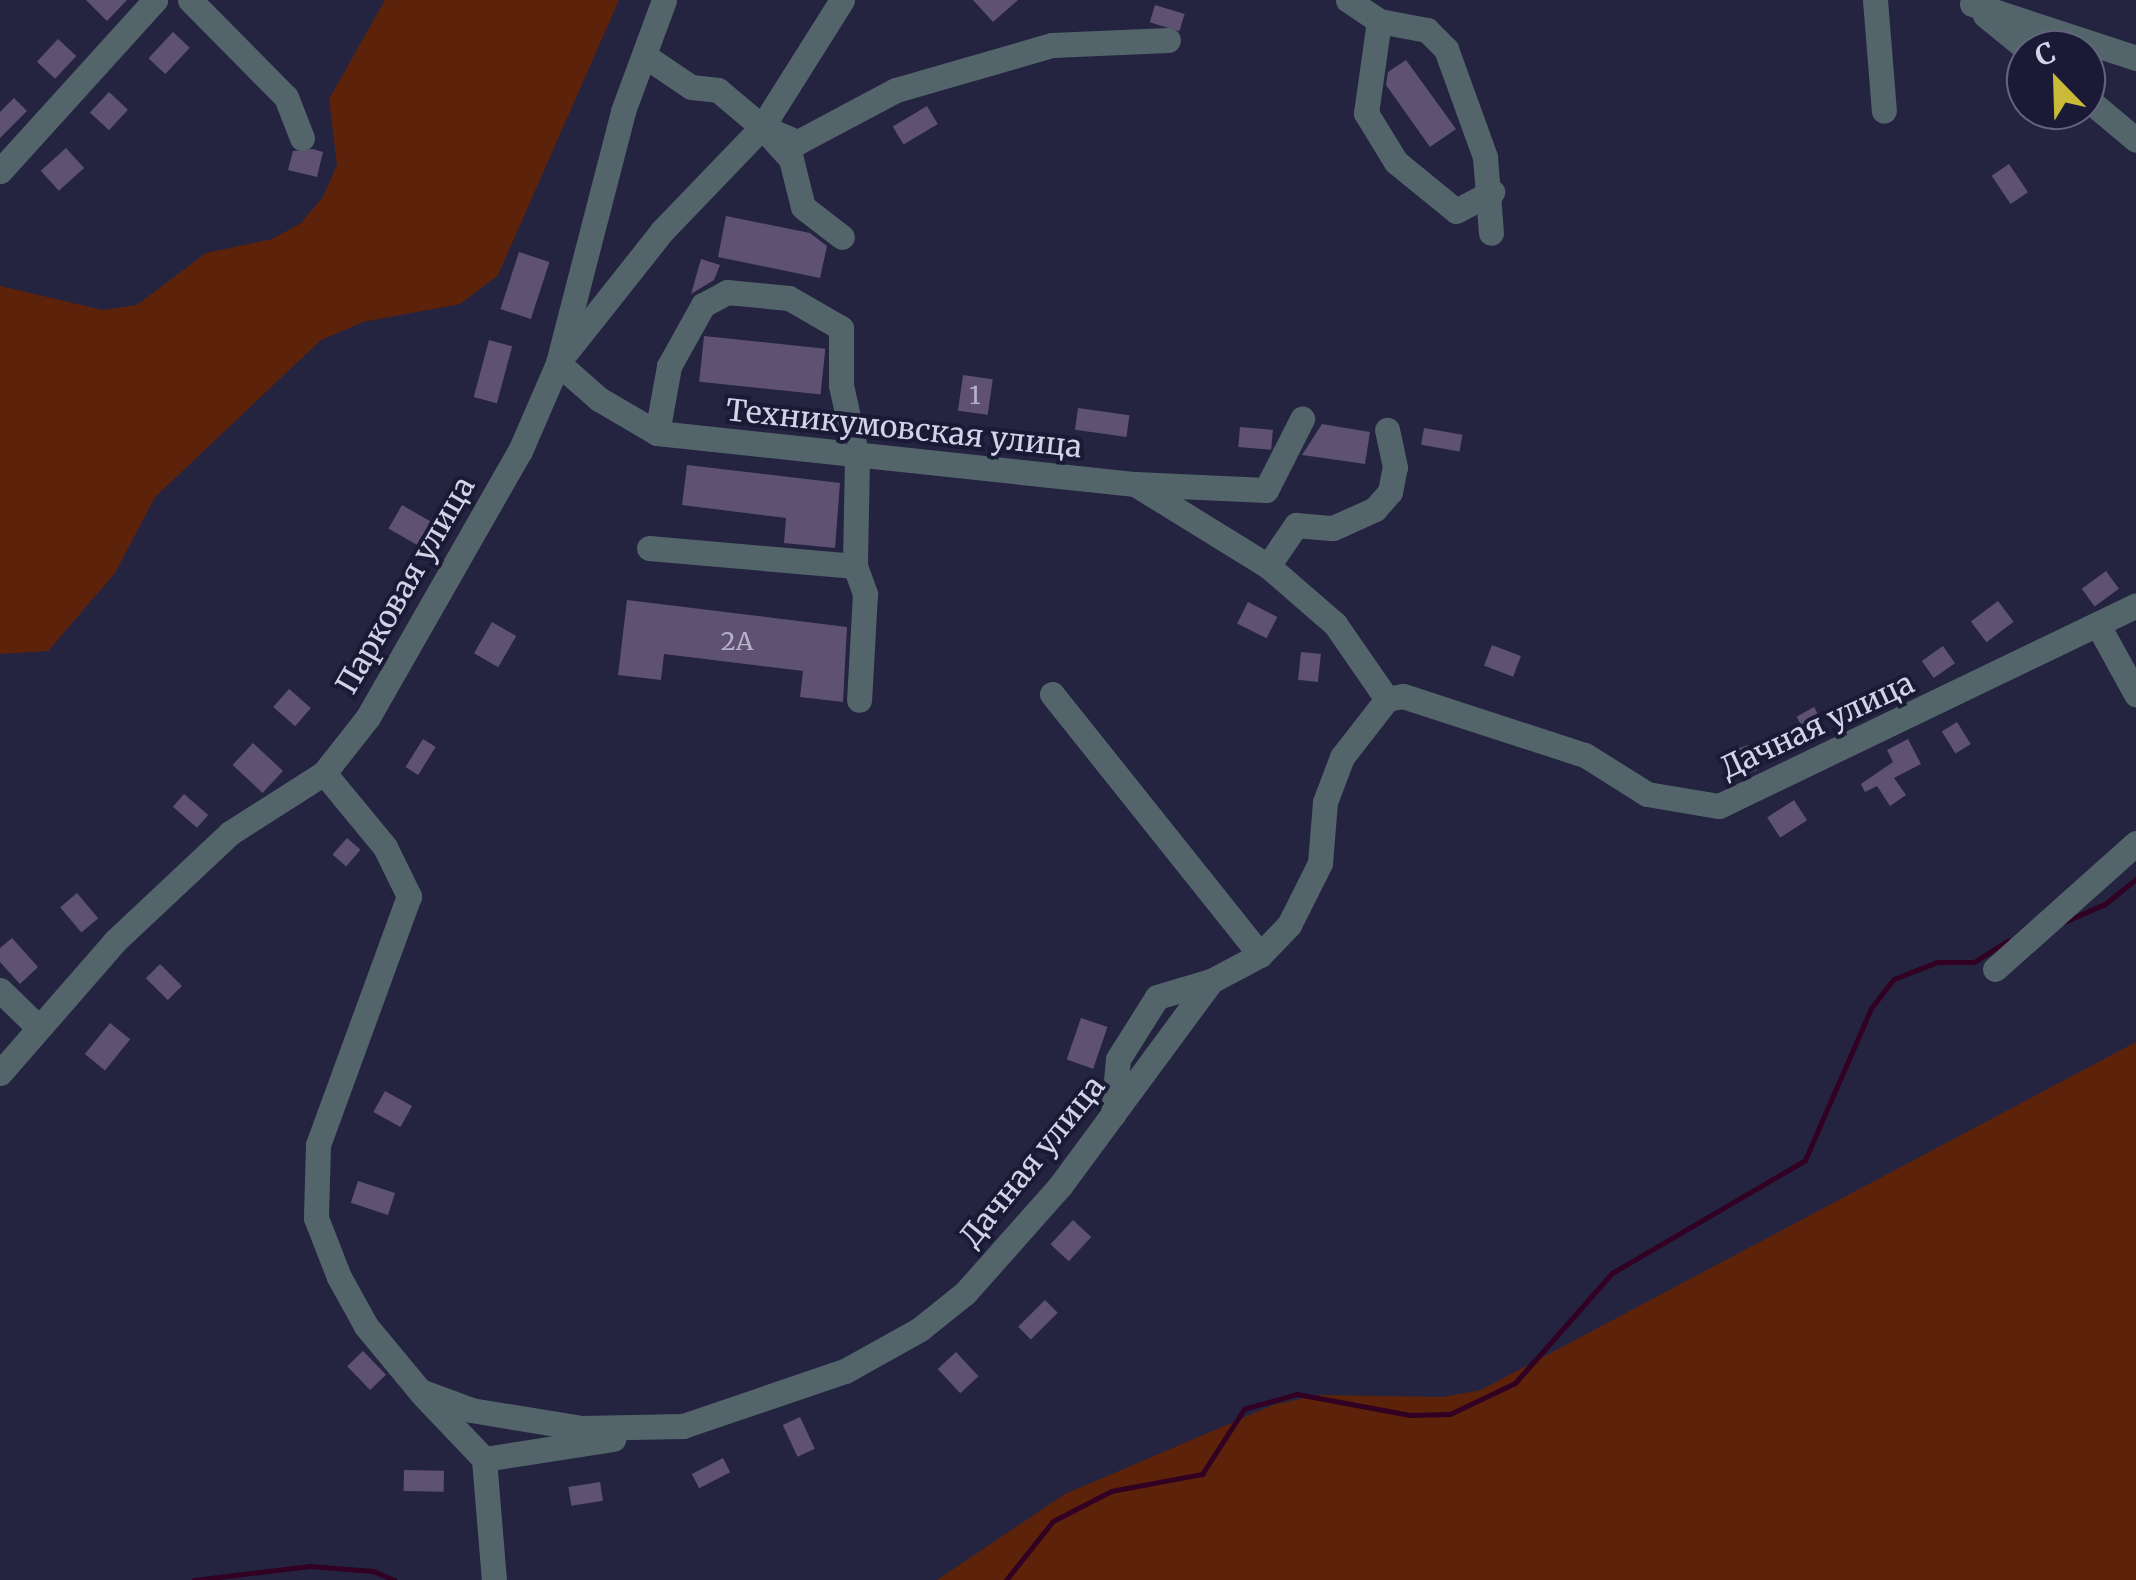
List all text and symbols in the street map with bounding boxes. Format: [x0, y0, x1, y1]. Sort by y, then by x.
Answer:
north arrow [2006, 30, 2106, 130]
text: С [2029, 34, 2061, 74]
house number: 1 [969, 380, 981, 410]
street label: Техникумовская улица [724, 391, 1084, 465]
street label: Парковая улица [328, 470, 482, 700]
house number: 2А [721, 626, 753, 656]
street label: Дачная улица [1715, 664, 1919, 786]
street label: Дачная улица [952, 1068, 1112, 1254]

